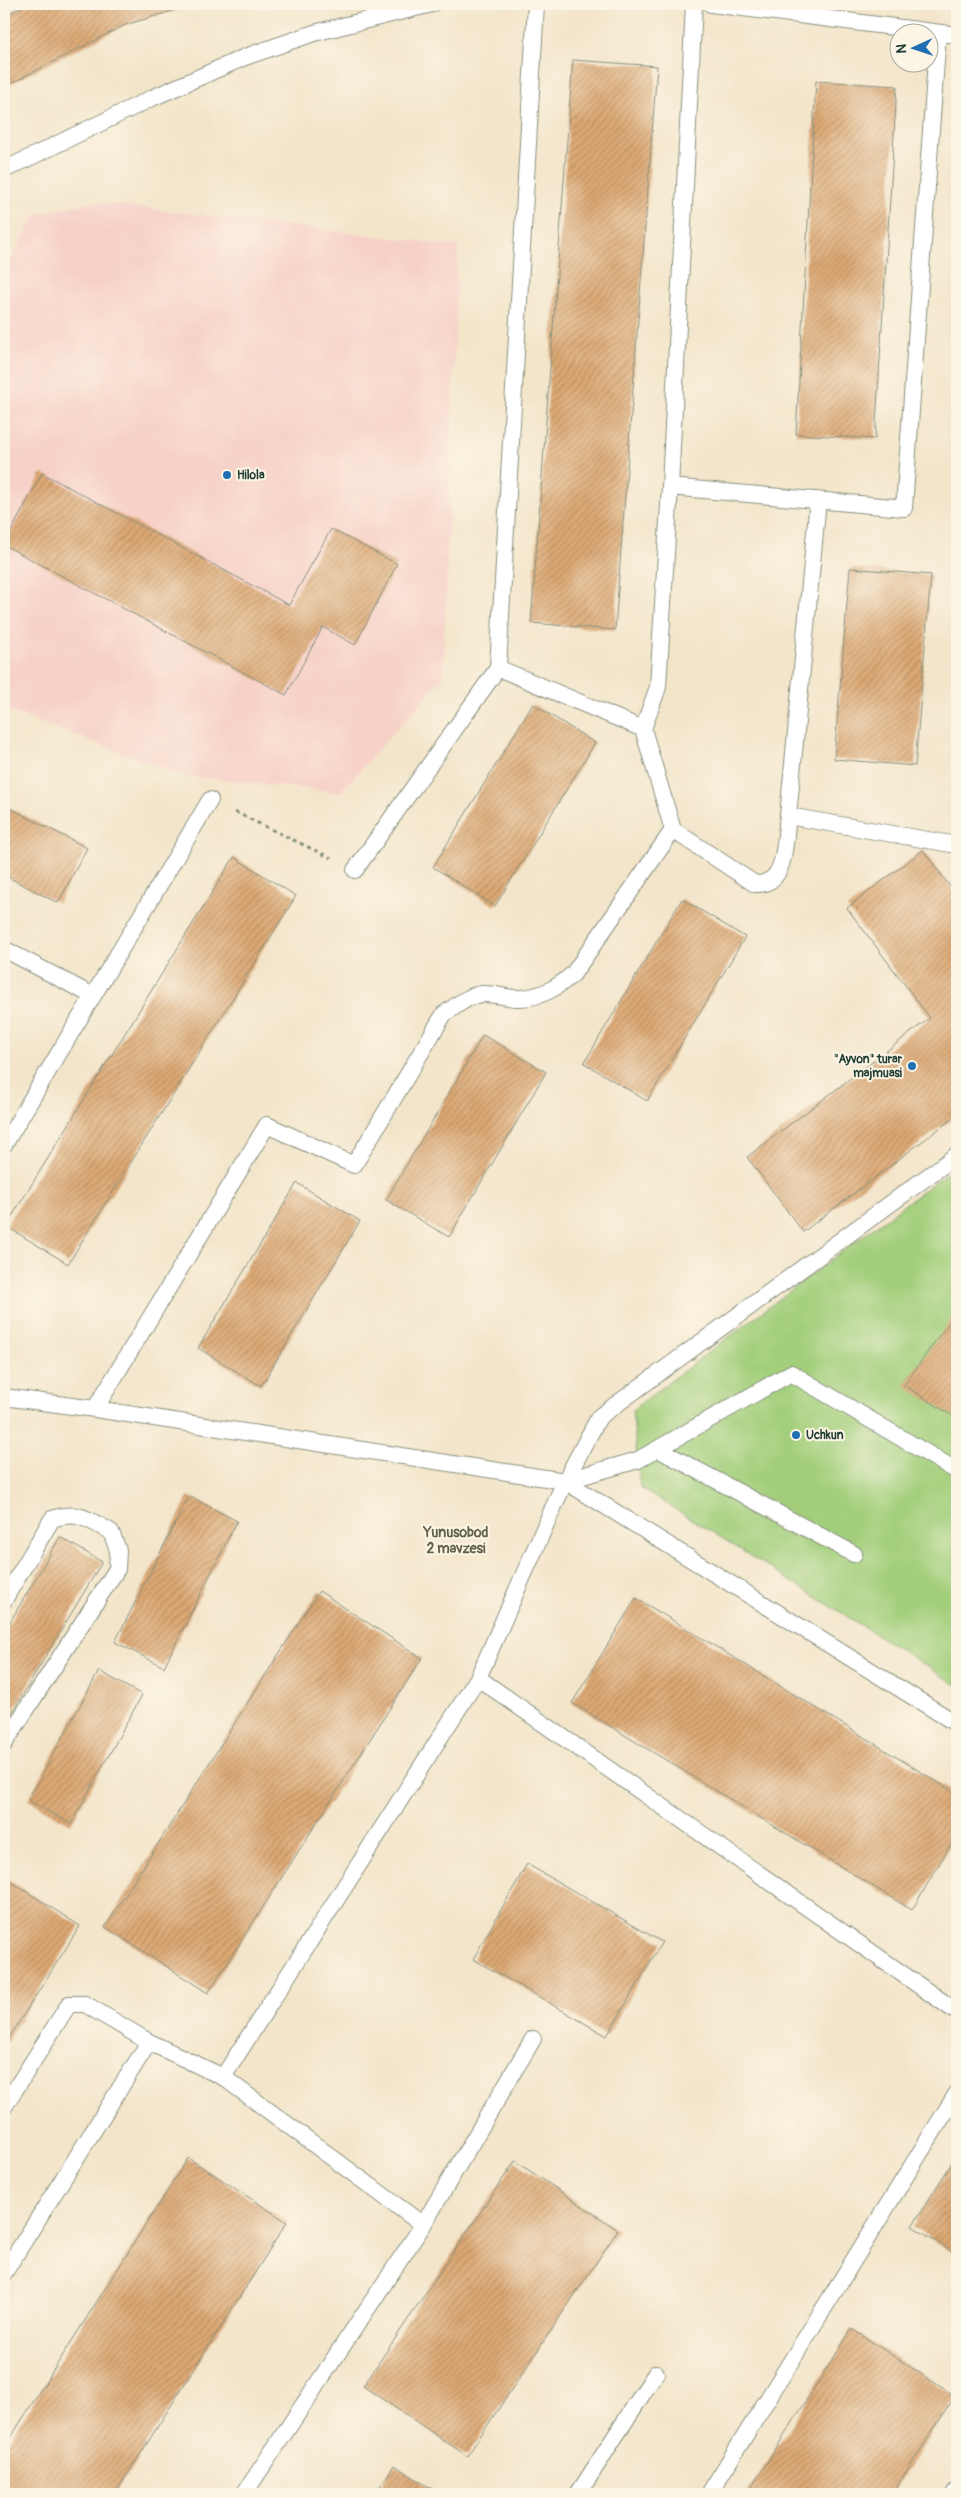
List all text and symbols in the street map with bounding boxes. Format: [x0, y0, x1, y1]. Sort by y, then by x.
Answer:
north arrow [888, 22, 938, 72]
text: N [893, 43, 910, 54]
place label: Hilola [237, 468, 265, 483]
marker: Hilola [221, 469, 233, 481]
place label: "Ayvon" turar majmuasi [834, 1052, 903, 1081]
marker: "Ayvon" turar majmuasi [906, 1060, 918, 1072]
place label: Uchkun [806, 1428, 844, 1443]
marker: Uchkun [790, 1429, 802, 1441]
district label: Yunusobod 2 mavzesi [423, 1524, 489, 1557]

